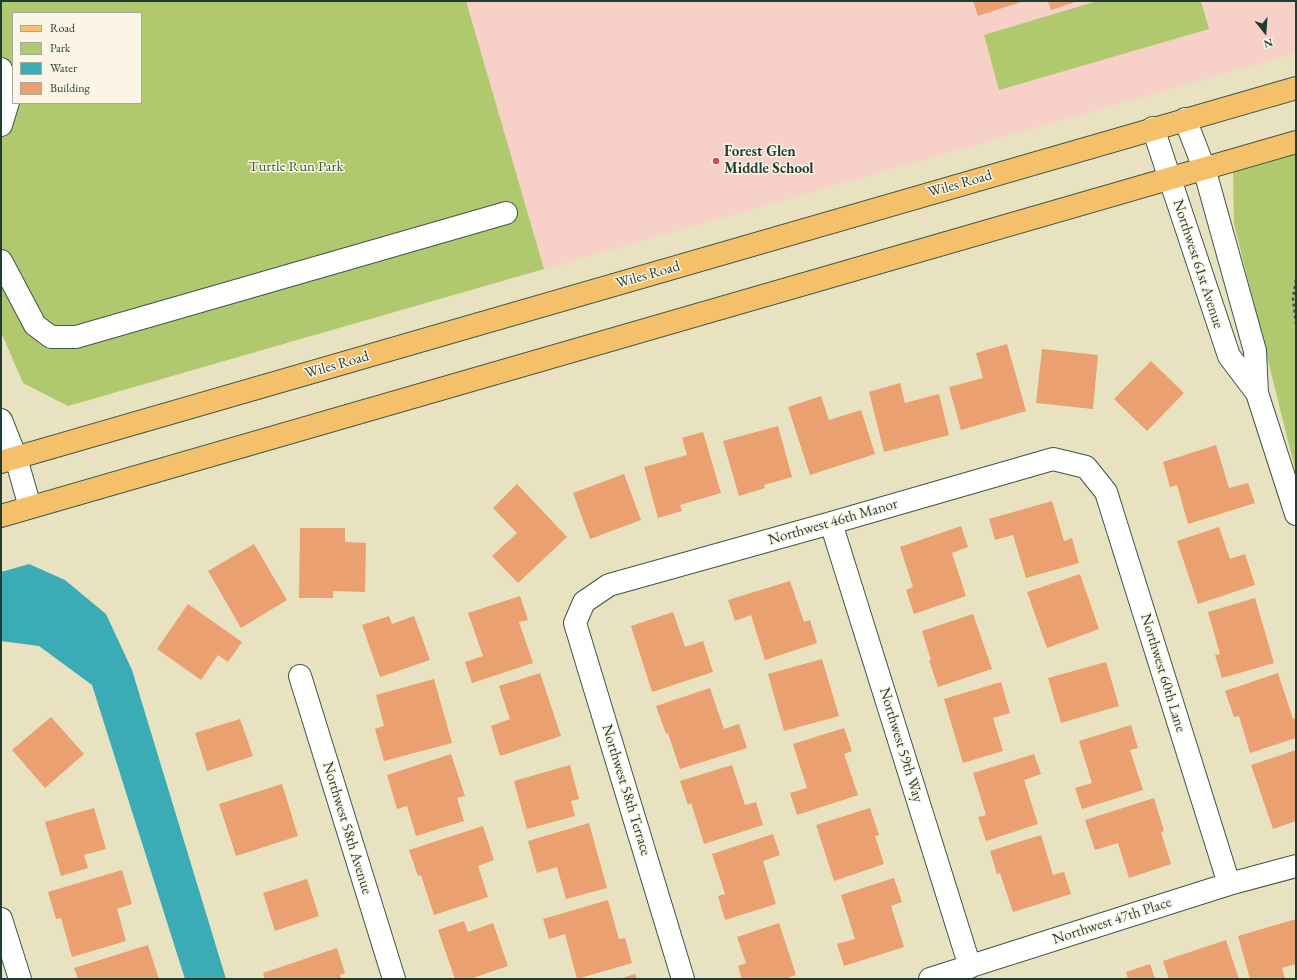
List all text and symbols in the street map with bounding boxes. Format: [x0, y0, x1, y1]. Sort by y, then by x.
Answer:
legend [12, 12, 142, 104]
north arrow [1245, 12, 1285, 52]
text: Road [50, 20, 75, 36]
text: N [1262, 35, 1275, 51]
text: Park [50, 40, 70, 56]
text: Water [50, 60, 77, 76]
text: Building [50, 80, 90, 96]
place label: Forest Glen Middle School [724, 143, 814, 178]
marker: Forest Glen Middle School [711, 156, 721, 166]
park label: Turtle Run Park [248, 158, 344, 176]
street label: Wiles Road [926, 166, 994, 202]
street label: Northwest 61st Avenue [1169, 197, 1227, 331]
street label: Wiles Road [614, 257, 682, 293]
street label: Wiles Road [303, 347, 371, 383]
street label: Northwest 46th Manor [766, 495, 900, 549]
street label: Northwest 60th Lane [1136, 612, 1190, 734]
street label: Northwest 59th Way [875, 685, 927, 805]
street label: Northwest 58th Terrace [597, 722, 655, 858]
street label: Northwest 58th Avenue [318, 760, 376, 896]
street label: Northwest 47th Place [1050, 893, 1174, 949]

